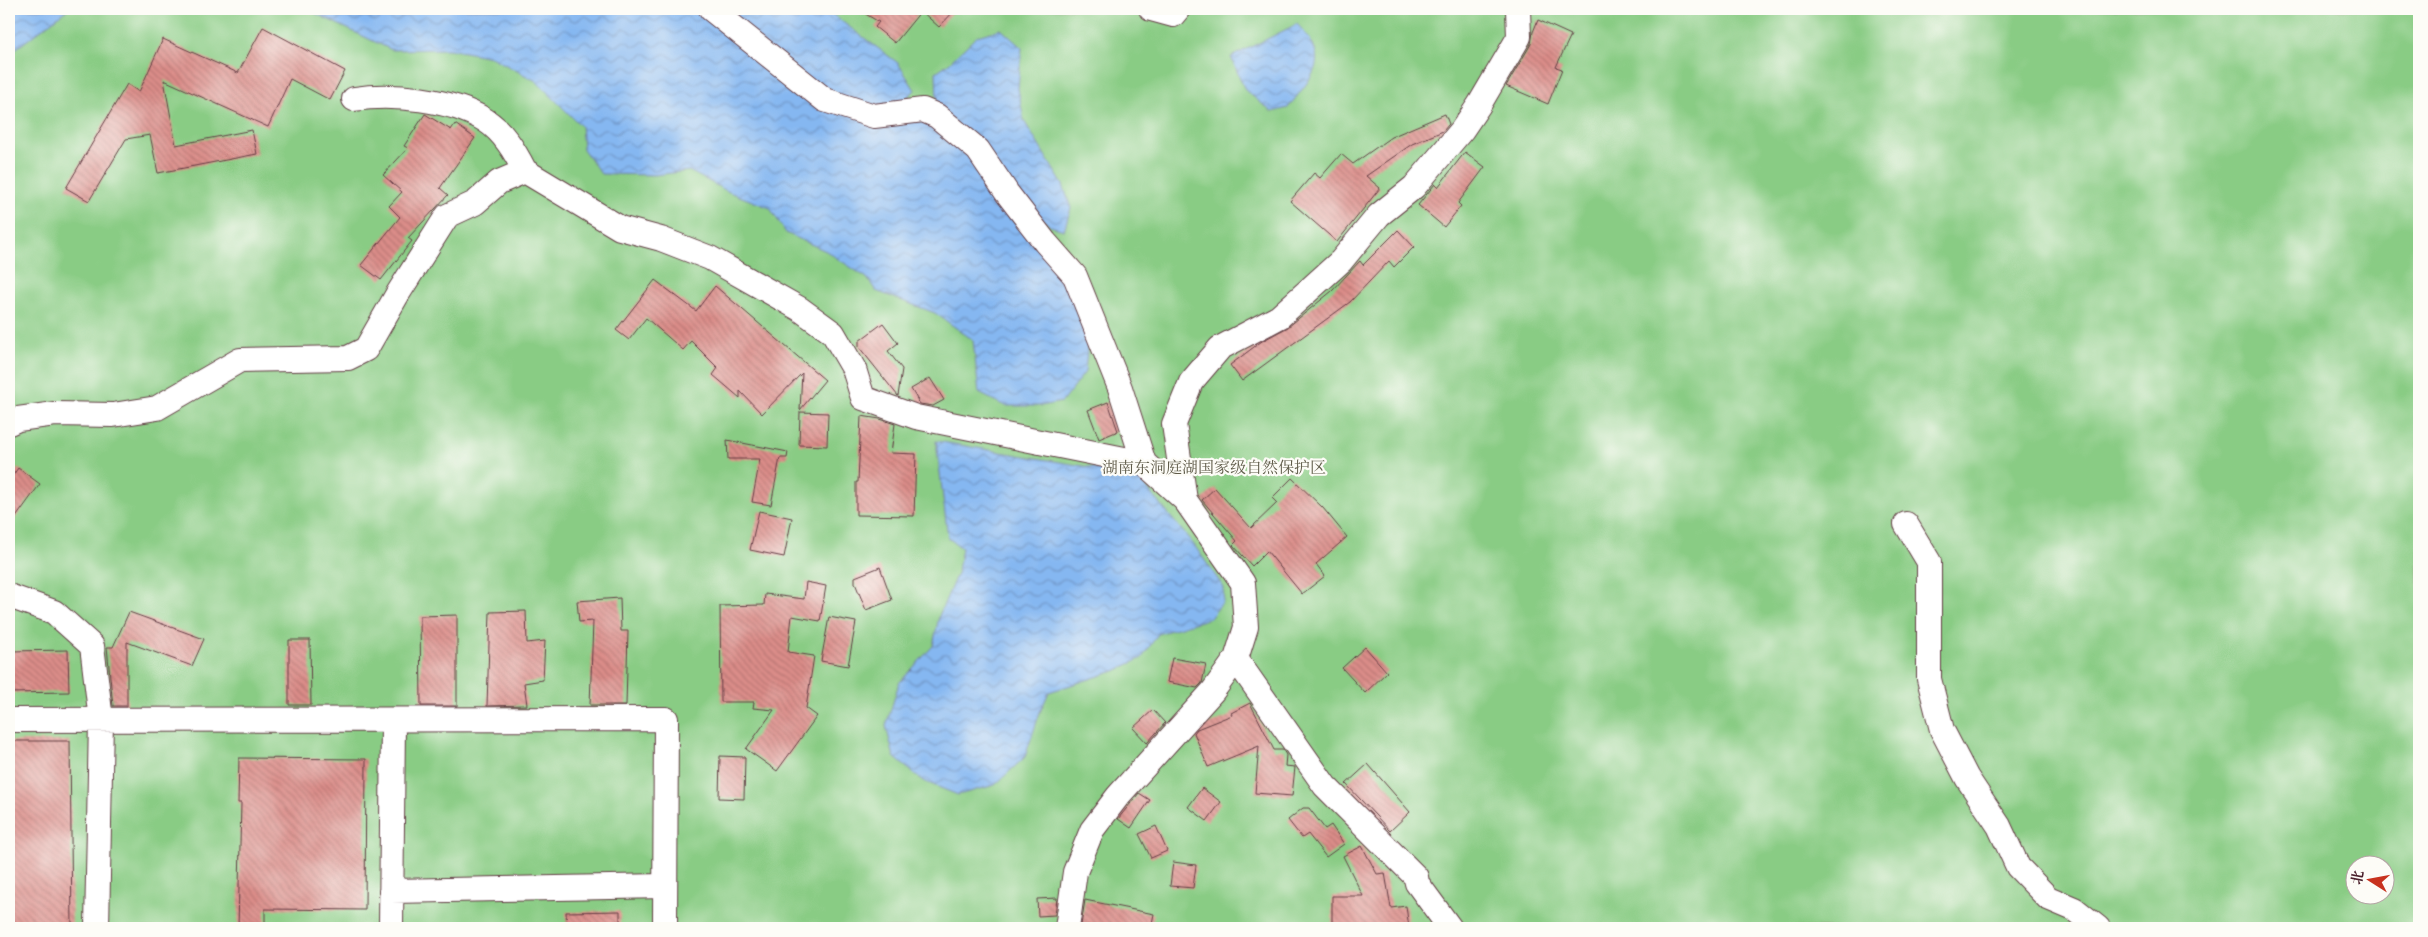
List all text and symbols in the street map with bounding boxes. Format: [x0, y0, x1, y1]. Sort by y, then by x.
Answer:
park label: 湖南东洞庭湖国家级自然保护区 [1102, 458, 1326, 478]
north arrow [2346, 854, 2396, 904]
text: 北 [2348, 869, 2367, 886]

